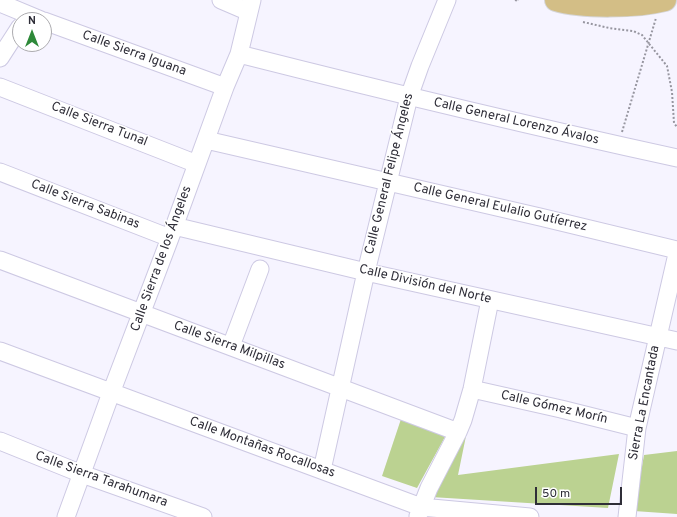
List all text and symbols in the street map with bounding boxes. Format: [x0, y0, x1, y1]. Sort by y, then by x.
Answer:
north arrow [12, 12, 52, 52]
text: N [28, 14, 36, 28]
street label: Calle Sierra Iguana [80, 28, 188, 80]
street label: Calle General Felipe Ángeles [362, 92, 418, 256]
street label: Calle General Lorenzo Ávalos [432, 95, 600, 149]
street label: Calle Sierra Tunal [49, 99, 149, 151]
street label: Calle Sierra Sabinas [28, 177, 142, 233]
street label: Calle General Eulalio Gutíerrez [412, 180, 588, 236]
street label: Calle Sierra de los Ángeles [128, 184, 196, 334]
street label: Calle División del Norte [357, 262, 493, 308]
street label: Calle Sierra Milpillas [171, 319, 287, 373]
street label: Sierra La Encantada [626, 344, 664, 462]
street label: Calle Gómez Morín [499, 388, 609, 428]
street label: Calle Montañas Rocallosas [187, 414, 337, 482]
street label: Calle Sierra Tarahumara [33, 449, 169, 511]
scale bar [537, 479, 624, 505]
text: 50 m [542, 486, 570, 502]

